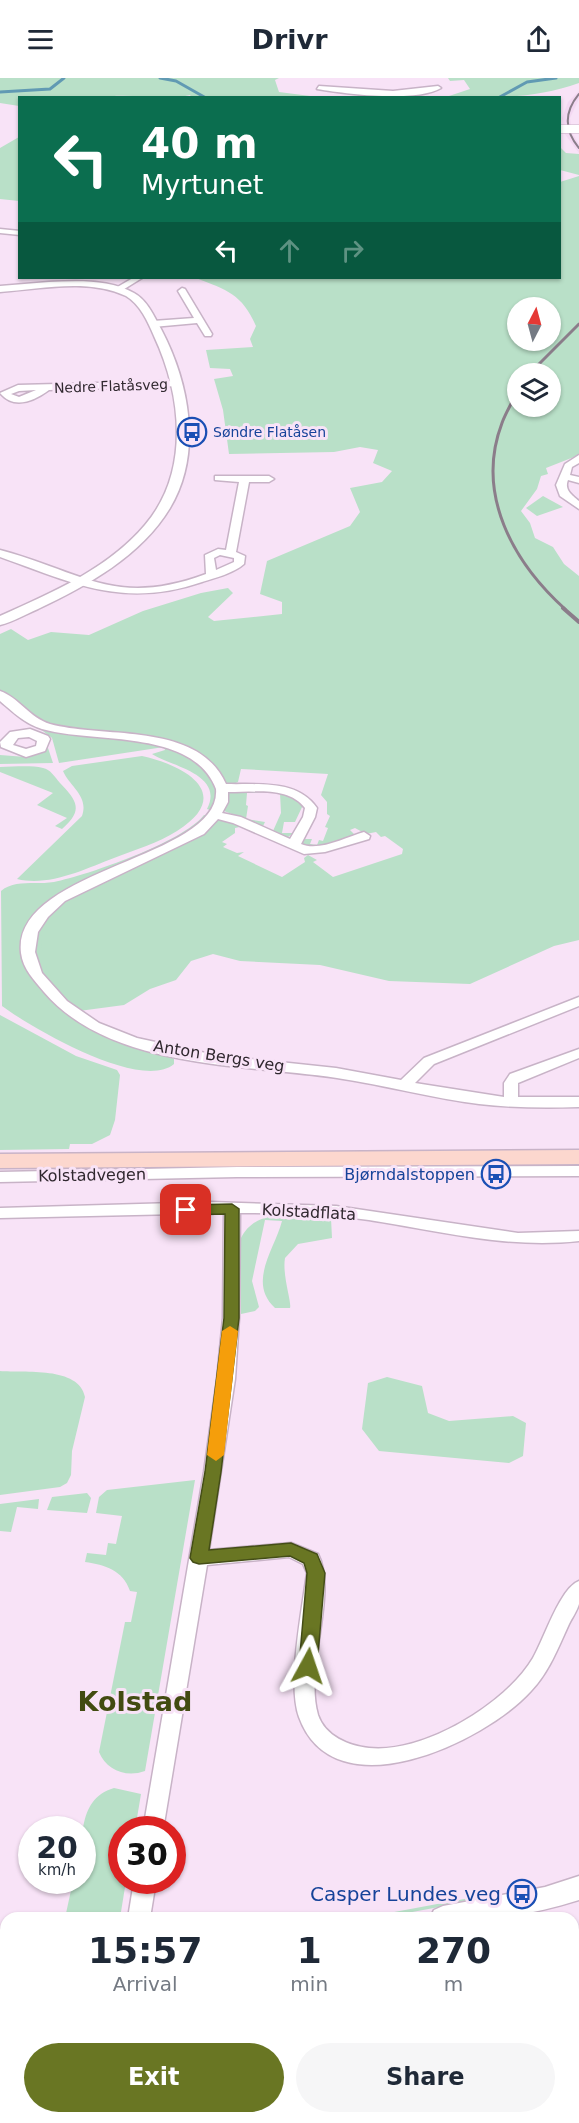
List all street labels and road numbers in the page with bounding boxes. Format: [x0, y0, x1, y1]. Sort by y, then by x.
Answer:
street label: Nedre Flatåsveg [54, 376, 168, 396]
street label: Anton Bergs veg [152, 1036, 286, 1076]
street label: Kolstadvegen [38, 1165, 146, 1185]
street label: Kolstadflata [261, 1200, 357, 1224]

